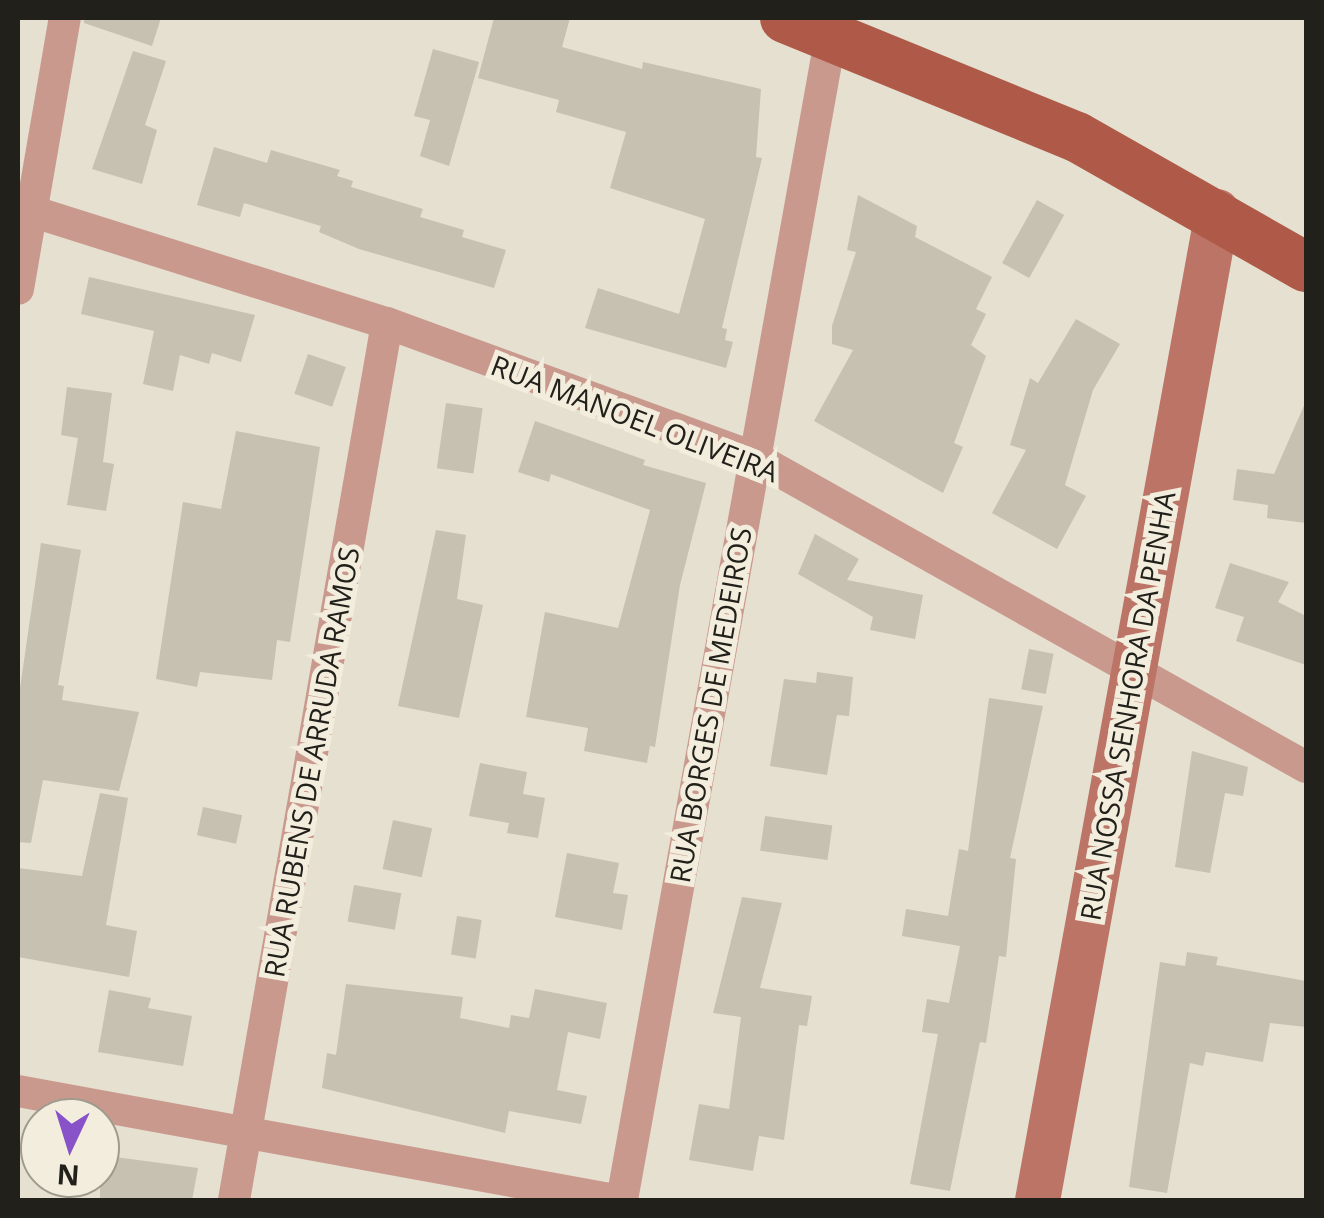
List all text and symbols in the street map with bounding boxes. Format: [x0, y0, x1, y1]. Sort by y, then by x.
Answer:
street label: RUA MANOEL OLIVEIRA [487, 348, 783, 488]
street label: RUA NOSSA SENHORA DA PENHA [1073, 489, 1181, 923]
street label: RUA BORGES DE MEDEIROS [662, 525, 758, 885]
street label: RUA RUBENS DE ARRUDA RAMOS [257, 544, 365, 980]
north arrow [20, 1098, 120, 1198]
text: N [55, 1156, 81, 1196]

